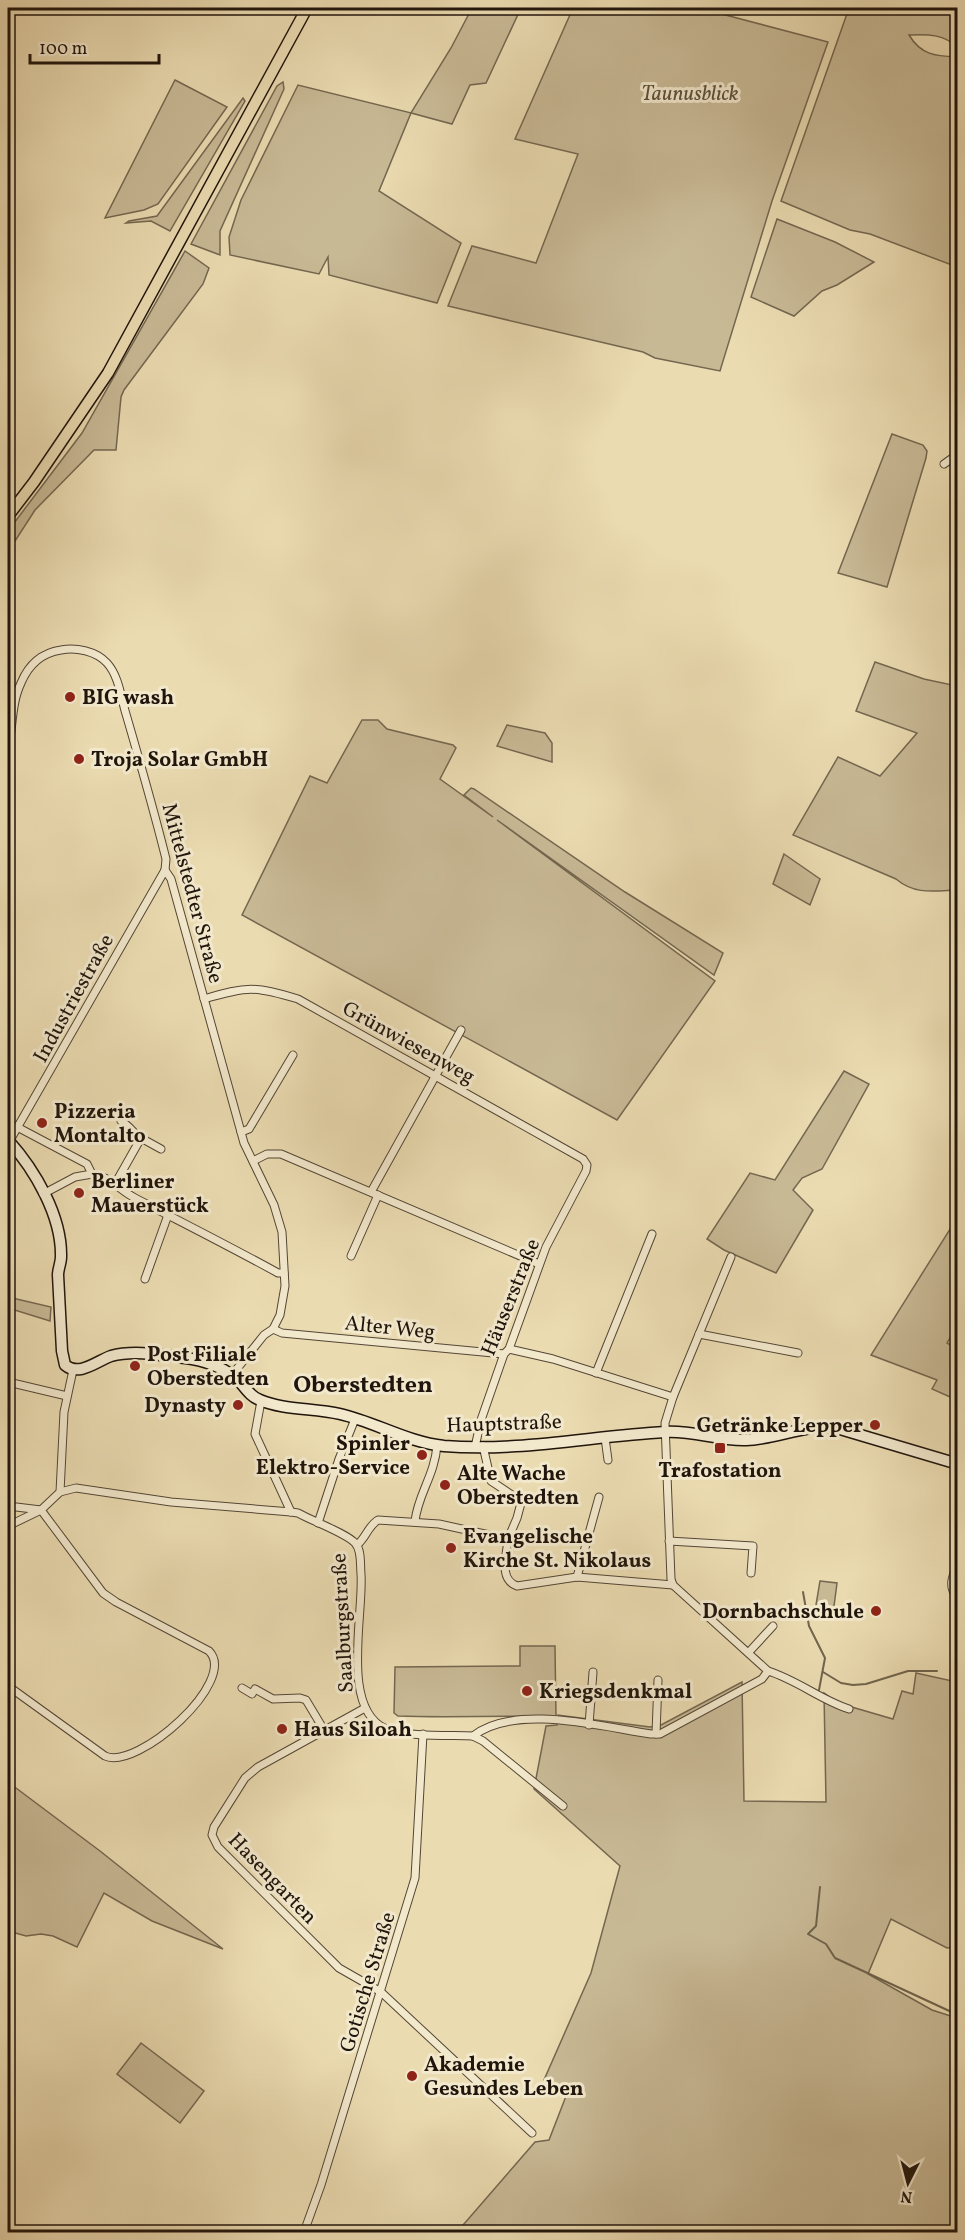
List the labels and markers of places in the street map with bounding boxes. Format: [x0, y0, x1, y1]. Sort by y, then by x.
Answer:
place label: BIG wash [82, 684, 174, 713]
marker: BIG wash [63, 690, 77, 704]
place label: Troja Solar GmbH [91, 746, 268, 775]
marker: Troja Solar GmbH [72, 752, 86, 766]
place label: Pizzeria Montalto [54, 1098, 146, 1151]
marker: Pizzeria Montalto [35, 1116, 49, 1130]
place label: Berliner Mauerstück [91, 1168, 209, 1221]
marker: Berliner Mauerstück [72, 1186, 86, 1200]
place label: Post Filiale Oberstedten [147, 1341, 269, 1394]
marker: Post Filiale Oberstedten [128, 1359, 142, 1373]
place label: Dynasty [144, 1392, 226, 1421]
marker: Dynasty [231, 1398, 245, 1412]
place label: Getränke Lepper [696, 1412, 863, 1441]
marker: Getränke Lepper [868, 1418, 882, 1432]
place label: Spinler Elektro-Service [256, 1430, 410, 1483]
marker: Trafostation [713, 1441, 727, 1455]
marker: Spinler Elektro-Service [415, 1448, 429, 1462]
place label: Trafostation [658, 1457, 782, 1486]
place label: Alte Wache Oberstedten [457, 1460, 579, 1513]
marker: Alte Wache Oberstedten [438, 1478, 452, 1492]
place label: Evangelische Kirche St. Nikolaus [463, 1523, 651, 1576]
marker: Evangelische Kirche St. Nikolaus [444, 1541, 458, 1555]
place label: Dornbachschule [702, 1598, 864, 1627]
marker: Dornbachschule [869, 1604, 883, 1618]
place label: Kriegsdenkmal [539, 1678, 692, 1707]
marker: Kriegsdenkmal [520, 1684, 534, 1698]
place label: Haus Siloah [294, 1716, 412, 1745]
marker: Haus Siloah [275, 1722, 289, 1736]
place label: Akademie Gesundes Leben [424, 2051, 584, 2104]
marker: Akademie Gesundes Leben [405, 2069, 419, 2083]

